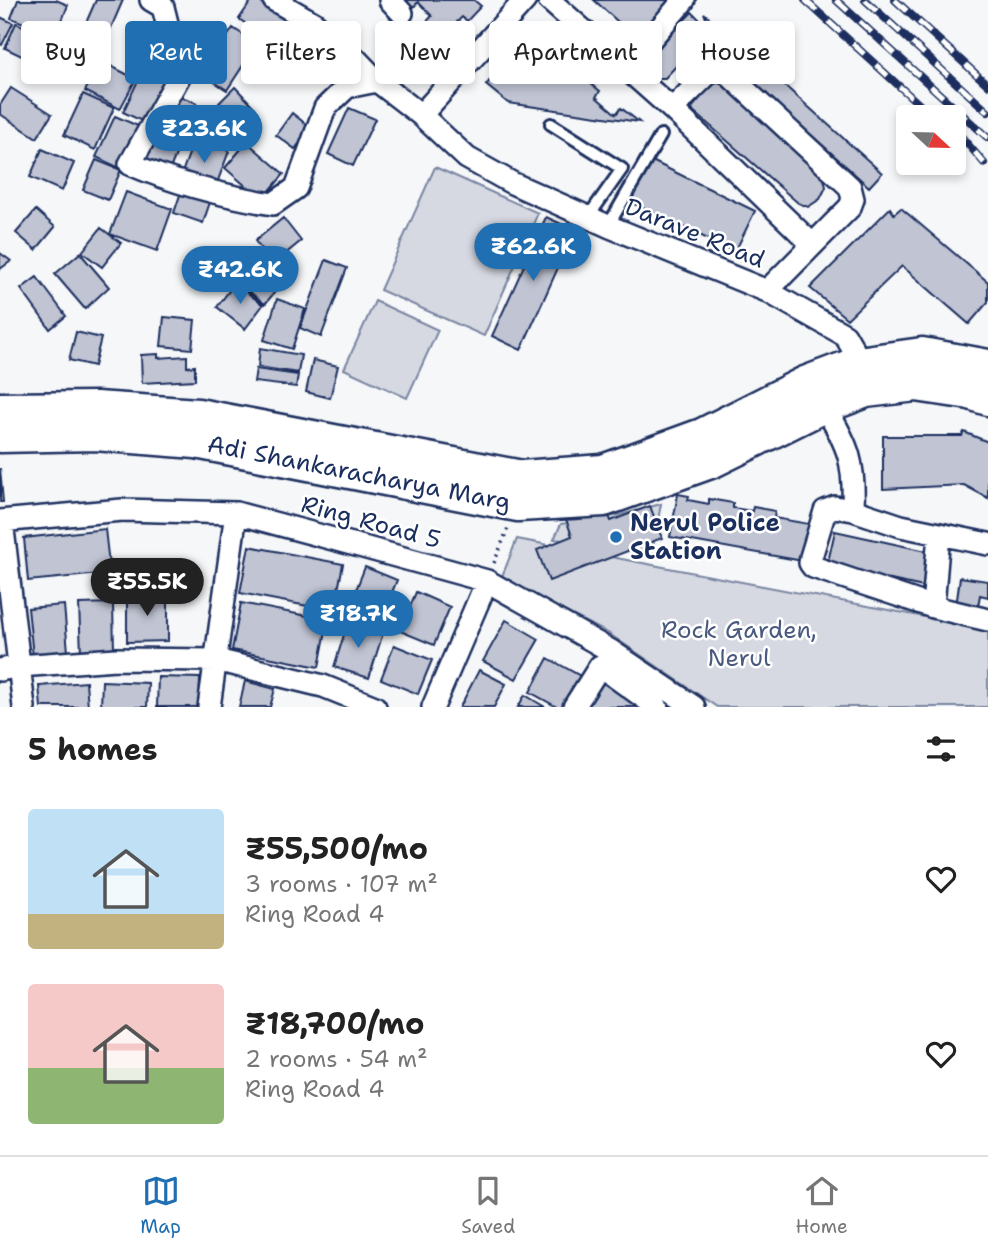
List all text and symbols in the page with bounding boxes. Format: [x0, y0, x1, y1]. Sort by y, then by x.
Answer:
chip: Buy [21, 21, 111, 84]
chip: Rent [125, 21, 227, 84]
chip: Filters [241, 21, 361, 84]
chip: New [375, 21, 475, 84]
chip: Apartment [489, 21, 662, 84]
chip: House [676, 21, 795, 84]
north arrow [896, 105, 966, 175]
map controls [896, 105, 966, 175]
pin: ₹23.6K [147, 106, 261, 165]
text: ₹23.6K [161, 113, 247, 143]
street label: Darave Road [620, 190, 770, 276]
pin: ₹62.6K [476, 224, 590, 283]
text: ₹62.6K [490, 231, 576, 261]
pin: ₹42.6K [183, 246, 297, 306]
text: ₹42.6K [198, 254, 282, 284]
street label: Adi Shankaracharya Marg [205, 428, 513, 518]
street label: Ring Road 5 [298, 488, 444, 556]
place label: Nerul Police Station [630, 507, 780, 567]
marker: Nerul Police Station [608, 529, 624, 545]
pin: ₹55.5K [90, 558, 204, 618]
text: ₹55.5K [107, 566, 187, 596]
pin: ₹18.7K [301, 590, 415, 650]
text: ₹18.7K [319, 598, 397, 628]
park label: Rock Garden, Nerul [661, 614, 817, 674]
text: 5 homes [28, 729, 158, 770]
icon: filters [922, 730, 960, 768]
text: ₹55,500/mo [245, 828, 428, 869]
icon: home [84, 837, 168, 921]
icon: heart [922, 860, 960, 898]
text: 3 rooms · 107 m² [245, 869, 438, 899]
text: Ring Road 4 [245, 899, 384, 929]
text: ₹18,700/mo [245, 1003, 424, 1044]
icon: home [84, 1012, 168, 1096]
icon: heart [922, 1035, 960, 1073]
text: 2 rooms · 54 m² [245, 1044, 428, 1074]
text: Ring Road 4 [245, 1074, 384, 1104]
tab: Map [140, 1172, 181, 1239]
tab: Saved [461, 1172, 515, 1239]
tab: Home [796, 1172, 848, 1239]

